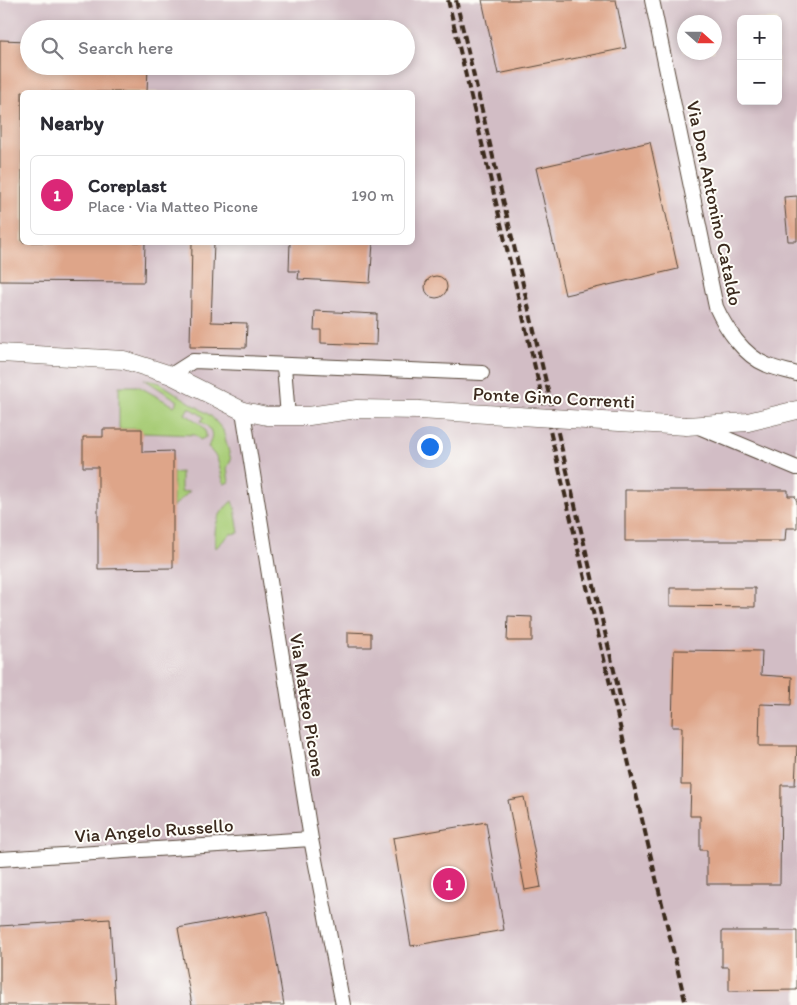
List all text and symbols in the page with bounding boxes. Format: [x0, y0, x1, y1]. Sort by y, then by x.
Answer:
north arrow [677, 15, 722, 60]
map controls [737, 15, 782, 105]
button: + [737, 15, 782, 60]
search box [20, 20, 415, 75]
icon: search [38, 34, 66, 62]
text: Search here [78, 36, 173, 59]
button: − [737, 60, 782, 105]
street label: Via Don Antonino Cataldo [682, 99, 747, 308]
text: Nearby [40, 110, 104, 135]
text: Coreplast [88, 174, 167, 197]
text: 1 [53, 186, 61, 205]
text: 190 m [351, 186, 394, 205]
text: Place · Via Matteo Picone [88, 197, 258, 216]
street label: Ponte Gino Correnti [472, 382, 636, 413]
your location [417, 434, 443, 460]
street label: Via Matteo Picone [285, 632, 330, 779]
street label: Via Angelo Russello [74, 813, 234, 848]
pin: 1 [433, 865, 465, 903]

